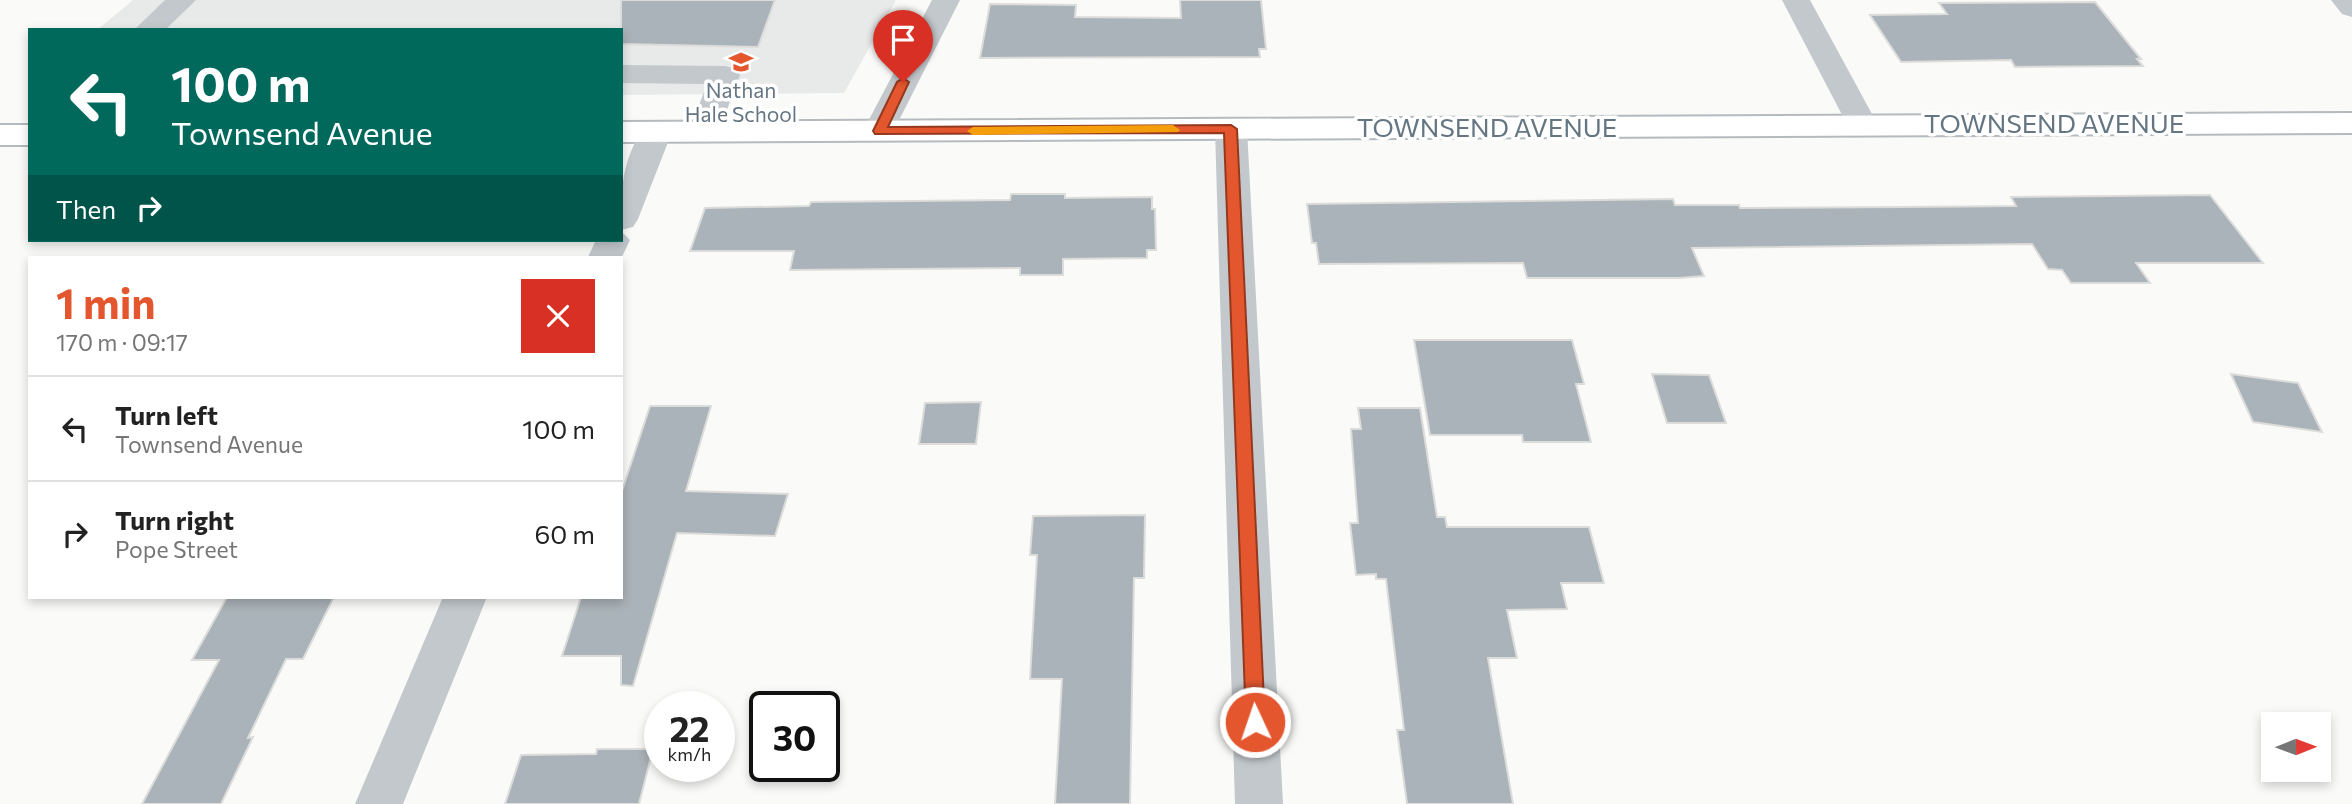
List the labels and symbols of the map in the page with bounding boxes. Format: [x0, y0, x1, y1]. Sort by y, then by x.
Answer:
pin [873, 10, 933, 82]
school or university icon: Nathan Hale School [727, 48, 755, 76]
place label: Nathan Hale School [685, 77, 797, 126]
street label: TOWNSEND AVENUE [1924, 107, 2184, 138]
street label: TOWNSEND AVENUE [1357, 111, 1617, 142]
position arrow [1218, 685, 1292, 759]
speed limit sign: 30 [749, 691, 840, 782]
north arrow [2261, 712, 2331, 782]

